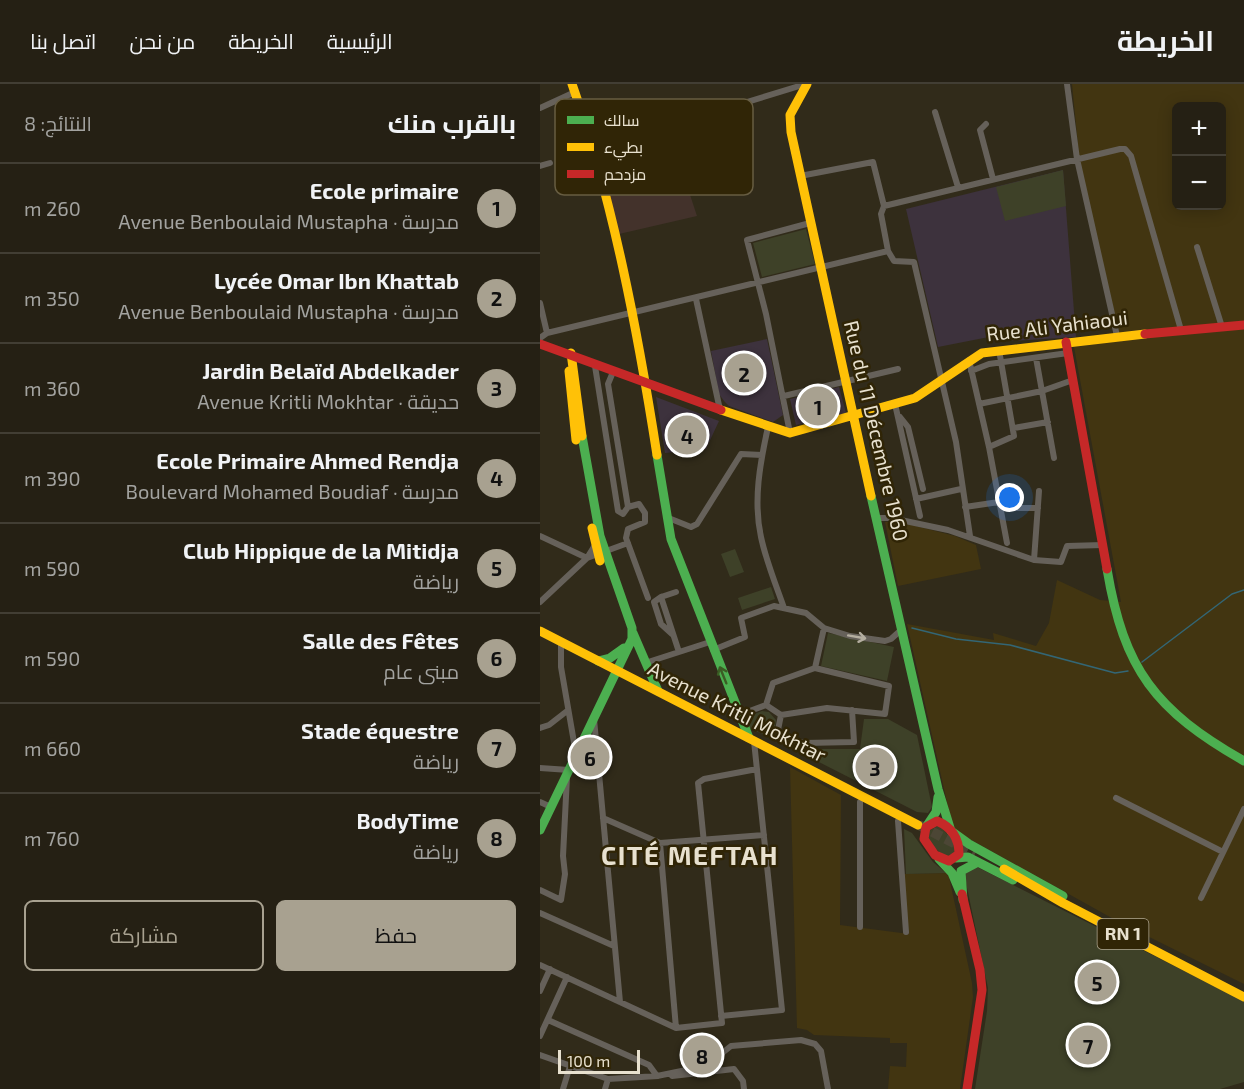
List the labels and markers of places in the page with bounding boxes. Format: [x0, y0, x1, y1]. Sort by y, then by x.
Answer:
pin: 2 [724, 350, 764, 396]
pin: 1 [798, 384, 838, 428]
pin: 4 [668, 412, 706, 458]
pin: 6 [571, 734, 610, 780]
pin: 3 [856, 744, 894, 790]
pin: 5 [1078, 960, 1116, 1004]
pin: 7 [1068, 1022, 1108, 1068]
pin: 8 [682, 1032, 722, 1078]

